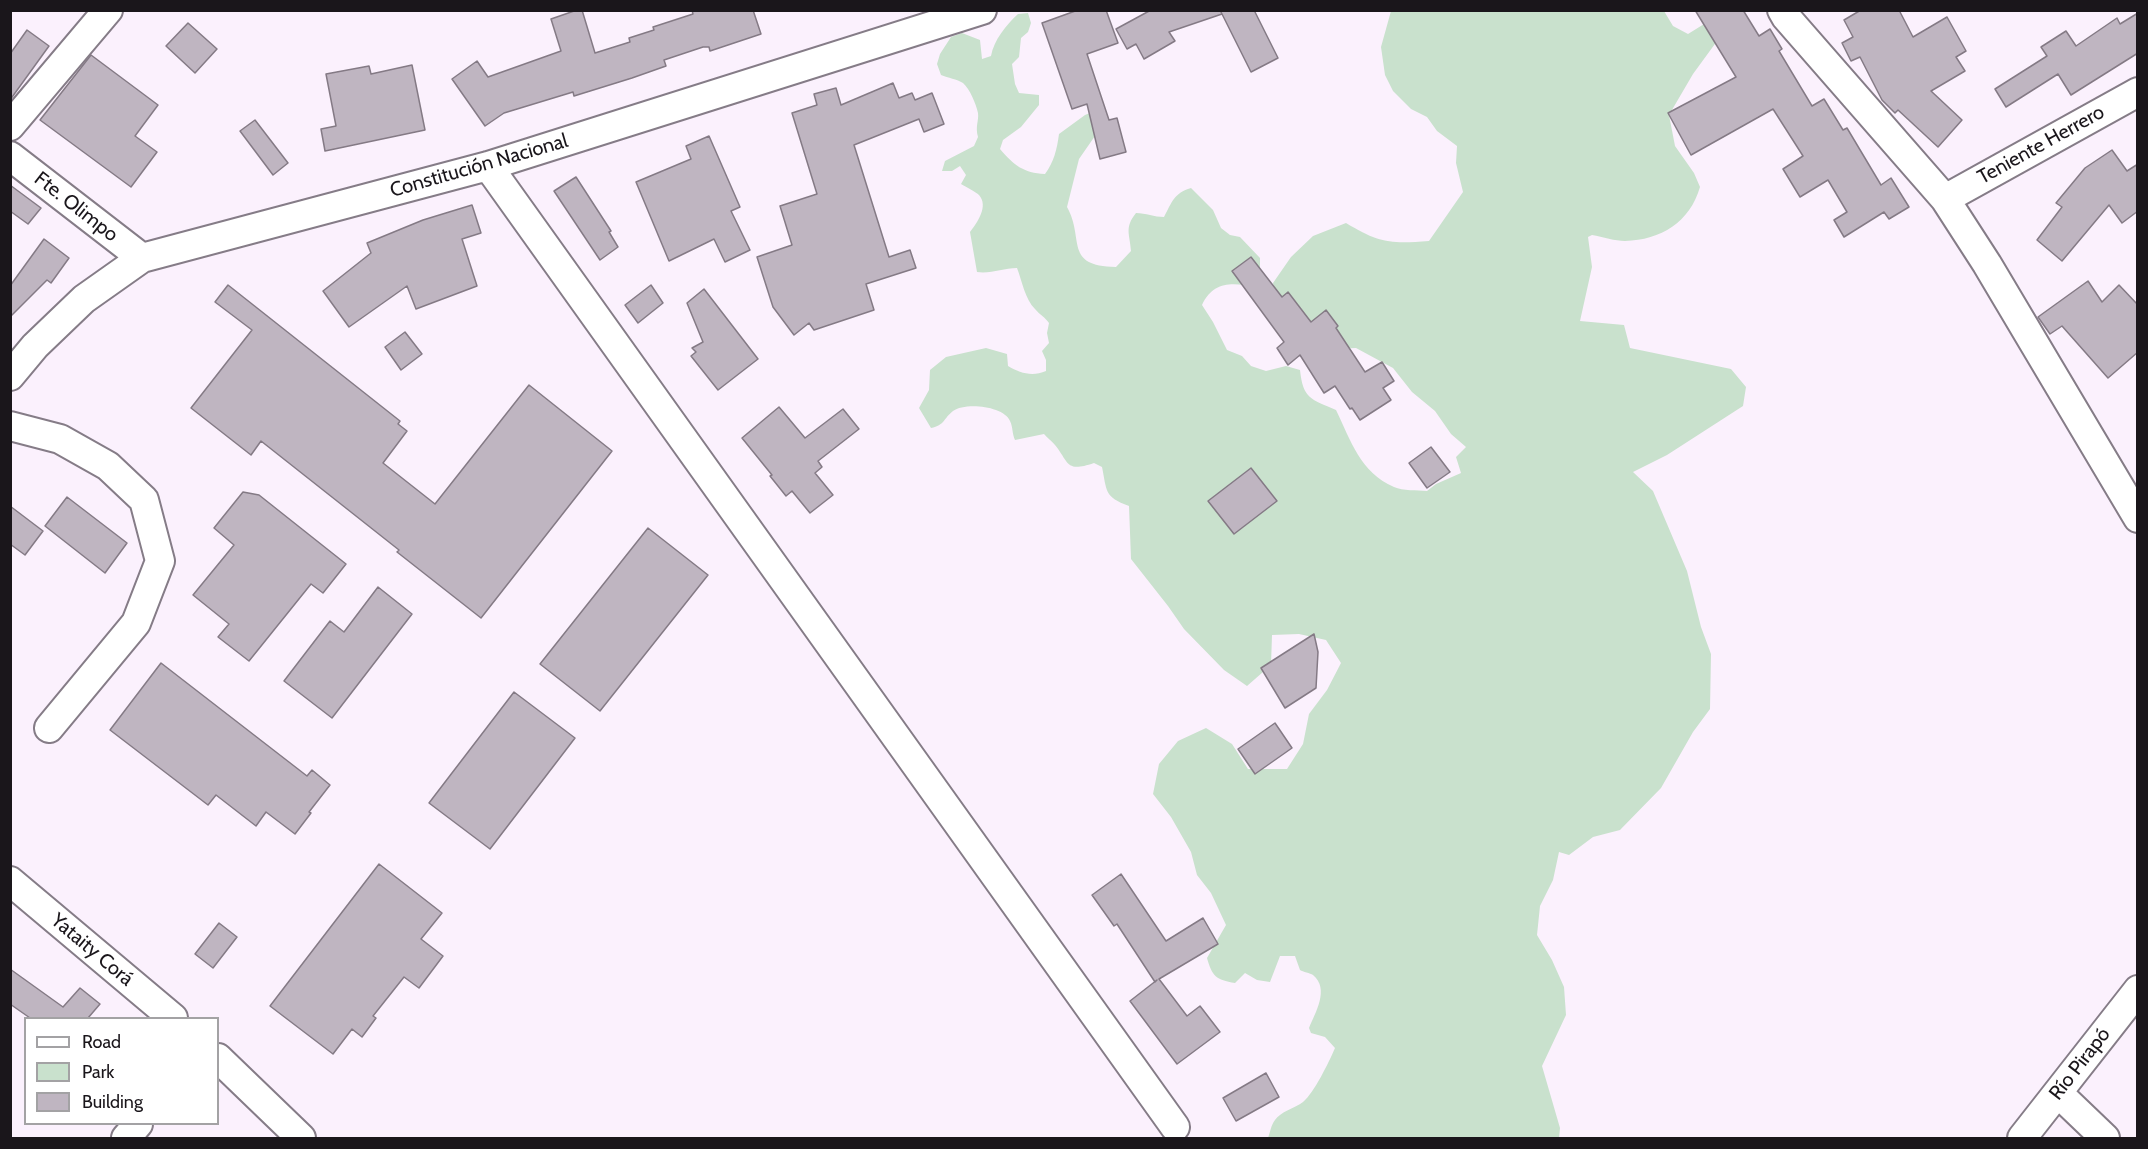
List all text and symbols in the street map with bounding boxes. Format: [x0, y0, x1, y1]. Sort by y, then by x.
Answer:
street label: Teniente Herrero [1973, 100, 2109, 190]
street label: Constitución Nacional [387, 129, 571, 203]
street label: Fte. Olimpo [29, 167, 123, 247]
street label: Yataity Corá [46, 909, 138, 991]
legend [24, 1017, 219, 1125]
street label: Río Pirapó [2044, 1023, 2116, 1105]
text: Road [82, 1031, 121, 1053]
text: Park [82, 1061, 114, 1083]
text: Building [82, 1091, 143, 1113]

